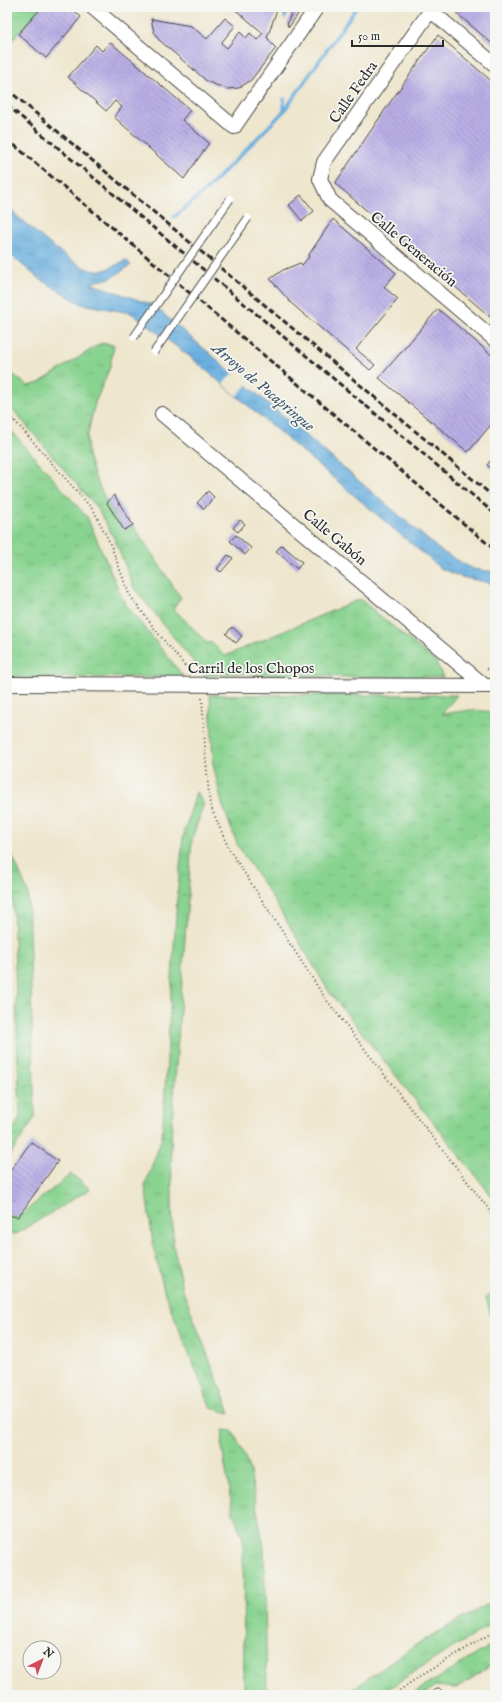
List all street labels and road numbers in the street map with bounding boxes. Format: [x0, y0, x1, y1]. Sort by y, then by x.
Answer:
street label: Calle Fedra [325, 57, 382, 127]
street label: Calle Generación [366, 208, 461, 291]
street label: Calle Gabón [299, 505, 371, 570]
street label: Carril de los Chopos [188, 659, 314, 678]

